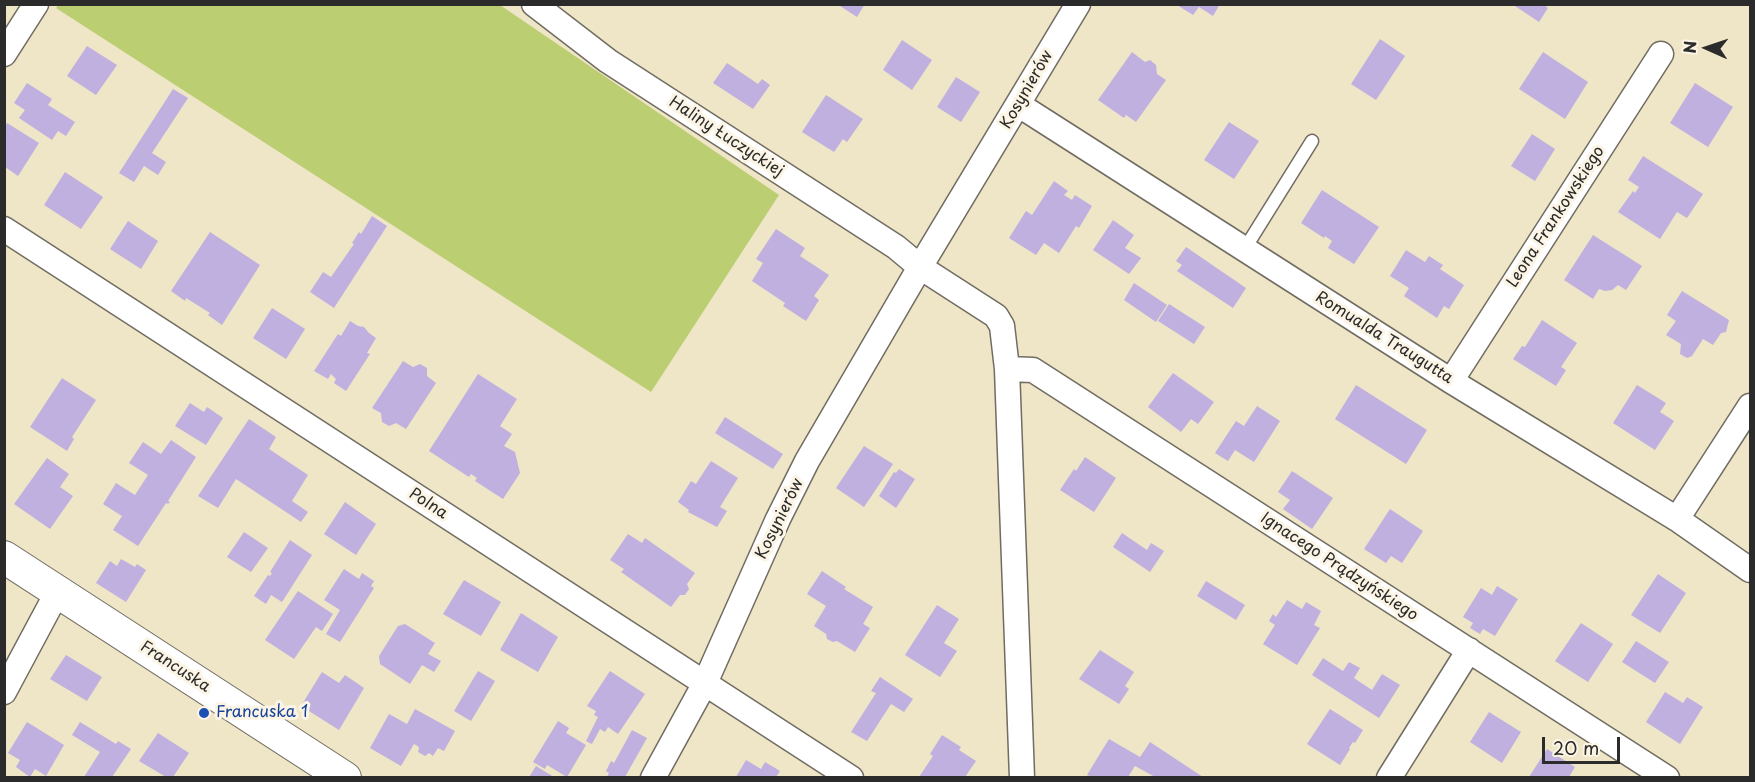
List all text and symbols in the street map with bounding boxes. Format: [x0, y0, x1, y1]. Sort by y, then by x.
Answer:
north arrow [1677, 18, 1737, 78]
text: N [1677, 40, 1701, 54]
street label: Kosynierów [997, 47, 1057, 133]
street label: Haliny Łuczyckiej [665, 93, 787, 181]
street label: Leona Frankowskiego [1503, 143, 1609, 291]
street label: Romualda Traugutta [1312, 288, 1456, 388]
street label: Kosynierów [752, 475, 808, 563]
street label: Polna [405, 484, 451, 524]
street label: Ignacego Prądzyńskiego [1257, 509, 1421, 625]
street label: Francuska [136, 637, 214, 697]
place label: Francuska 1 [216, 703, 308, 723]
marker: Francuska 1 [197, 706, 211, 720]
scale bar [1545, 725, 1623, 763]
text: 20 m [1553, 734, 1599, 761]

